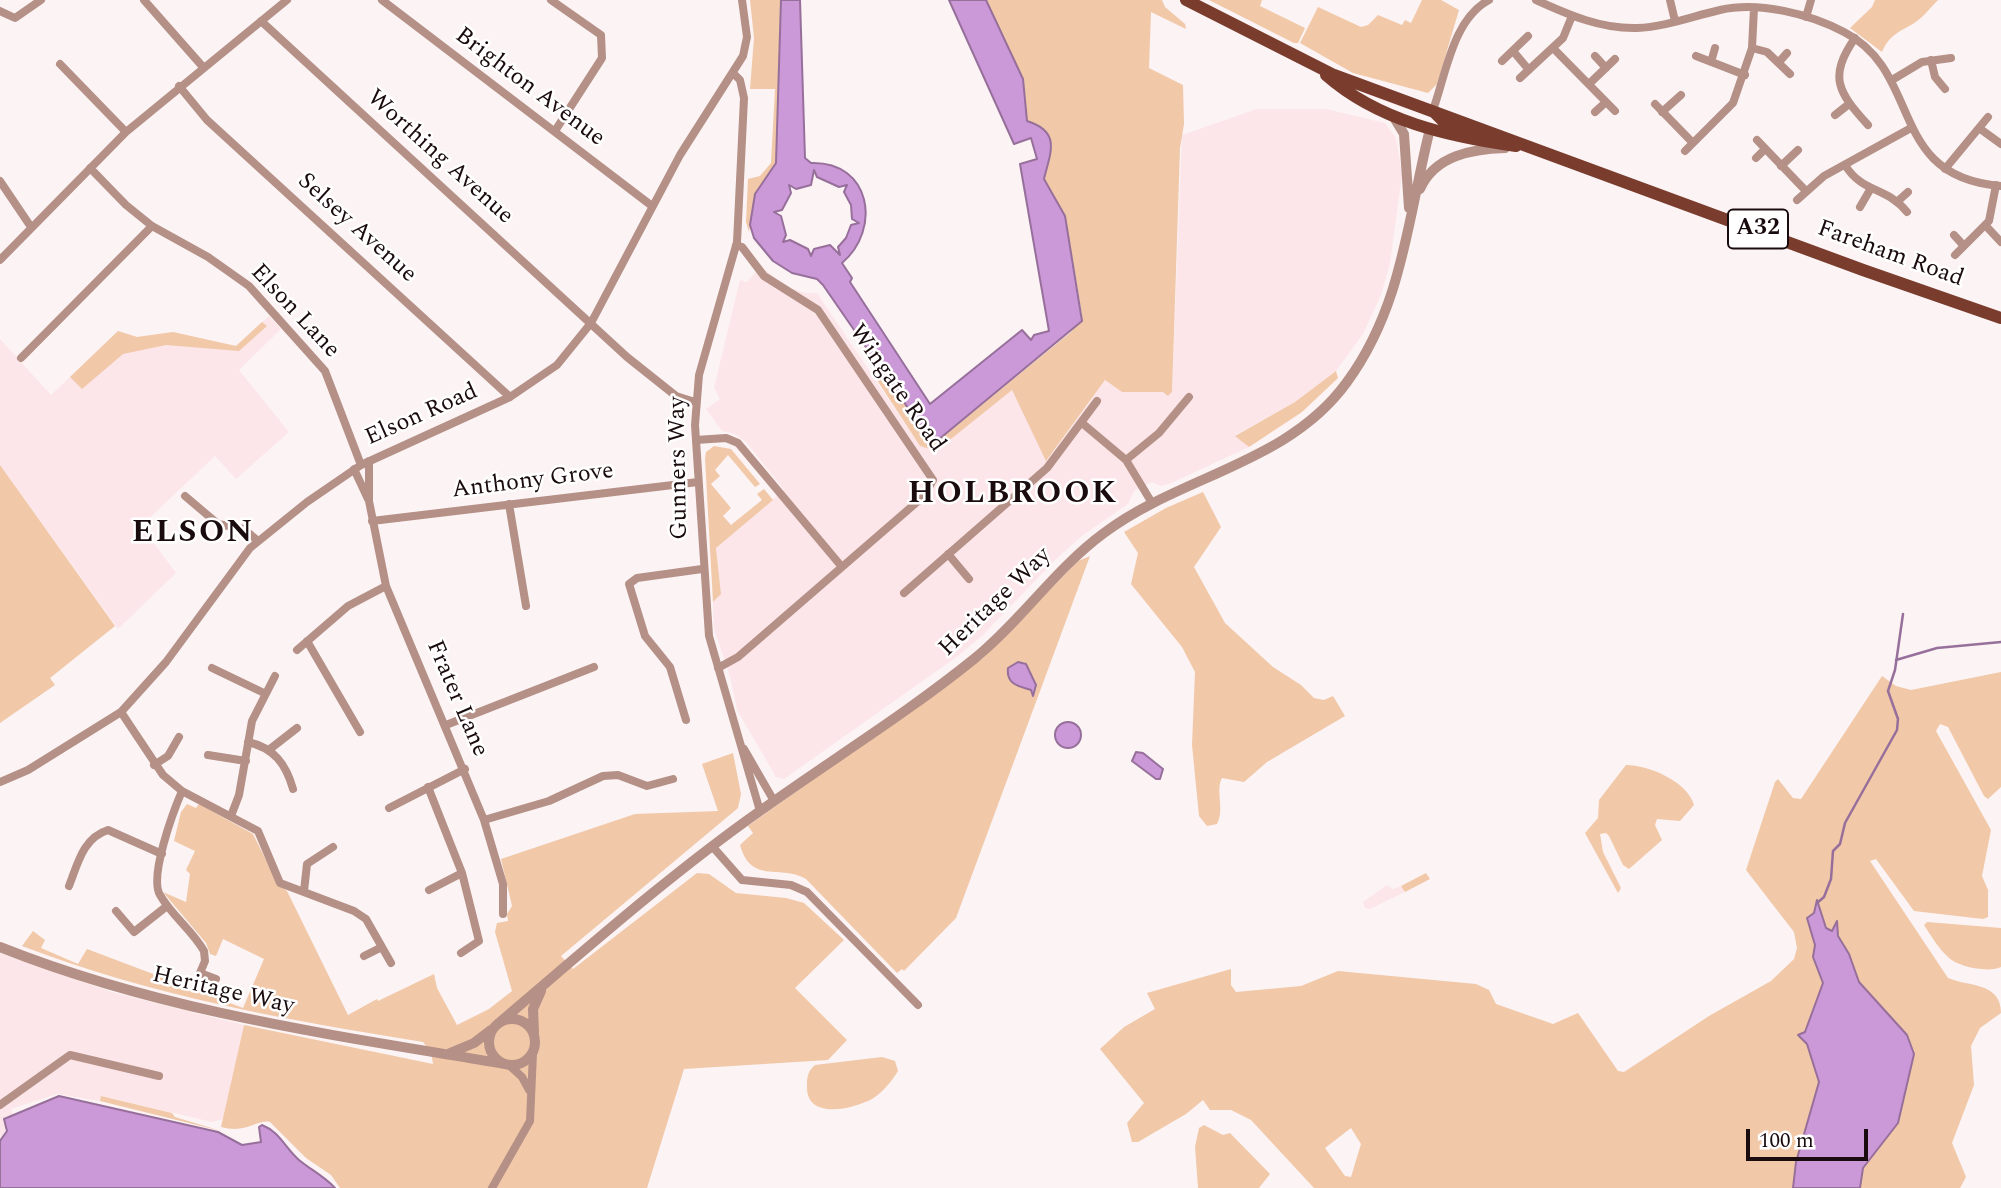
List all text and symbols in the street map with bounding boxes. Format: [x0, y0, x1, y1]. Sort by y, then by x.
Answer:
street label: Brighton Avenue [448, 22, 610, 154]
street label: Worthing Avenue [360, 85, 518, 231]
street label: Selsey Avenue [290, 168, 422, 290]
road number: A32 [1728, 210, 1788, 248]
street label: Fareham Road [1813, 215, 1967, 295]
street label: Elson Lane [243, 259, 345, 365]
street label: Wingate Road [841, 320, 951, 458]
street label: Elson Road [361, 378, 483, 454]
street label: Gunners Way [664, 396, 696, 540]
street label: Anthony Grove [451, 458, 615, 506]
district label: HOLBROOK [909, 477, 1117, 515]
district label: ELSON [132, 516, 254, 554]
street label: Heritage Way [934, 542, 1058, 664]
street label: Frater Lane [419, 636, 493, 762]
street label: Heritage Way [149, 962, 297, 1022]
scale bar [1749, 1114, 1871, 1158]
text: 100 m [1759, 1125, 1814, 1157]

